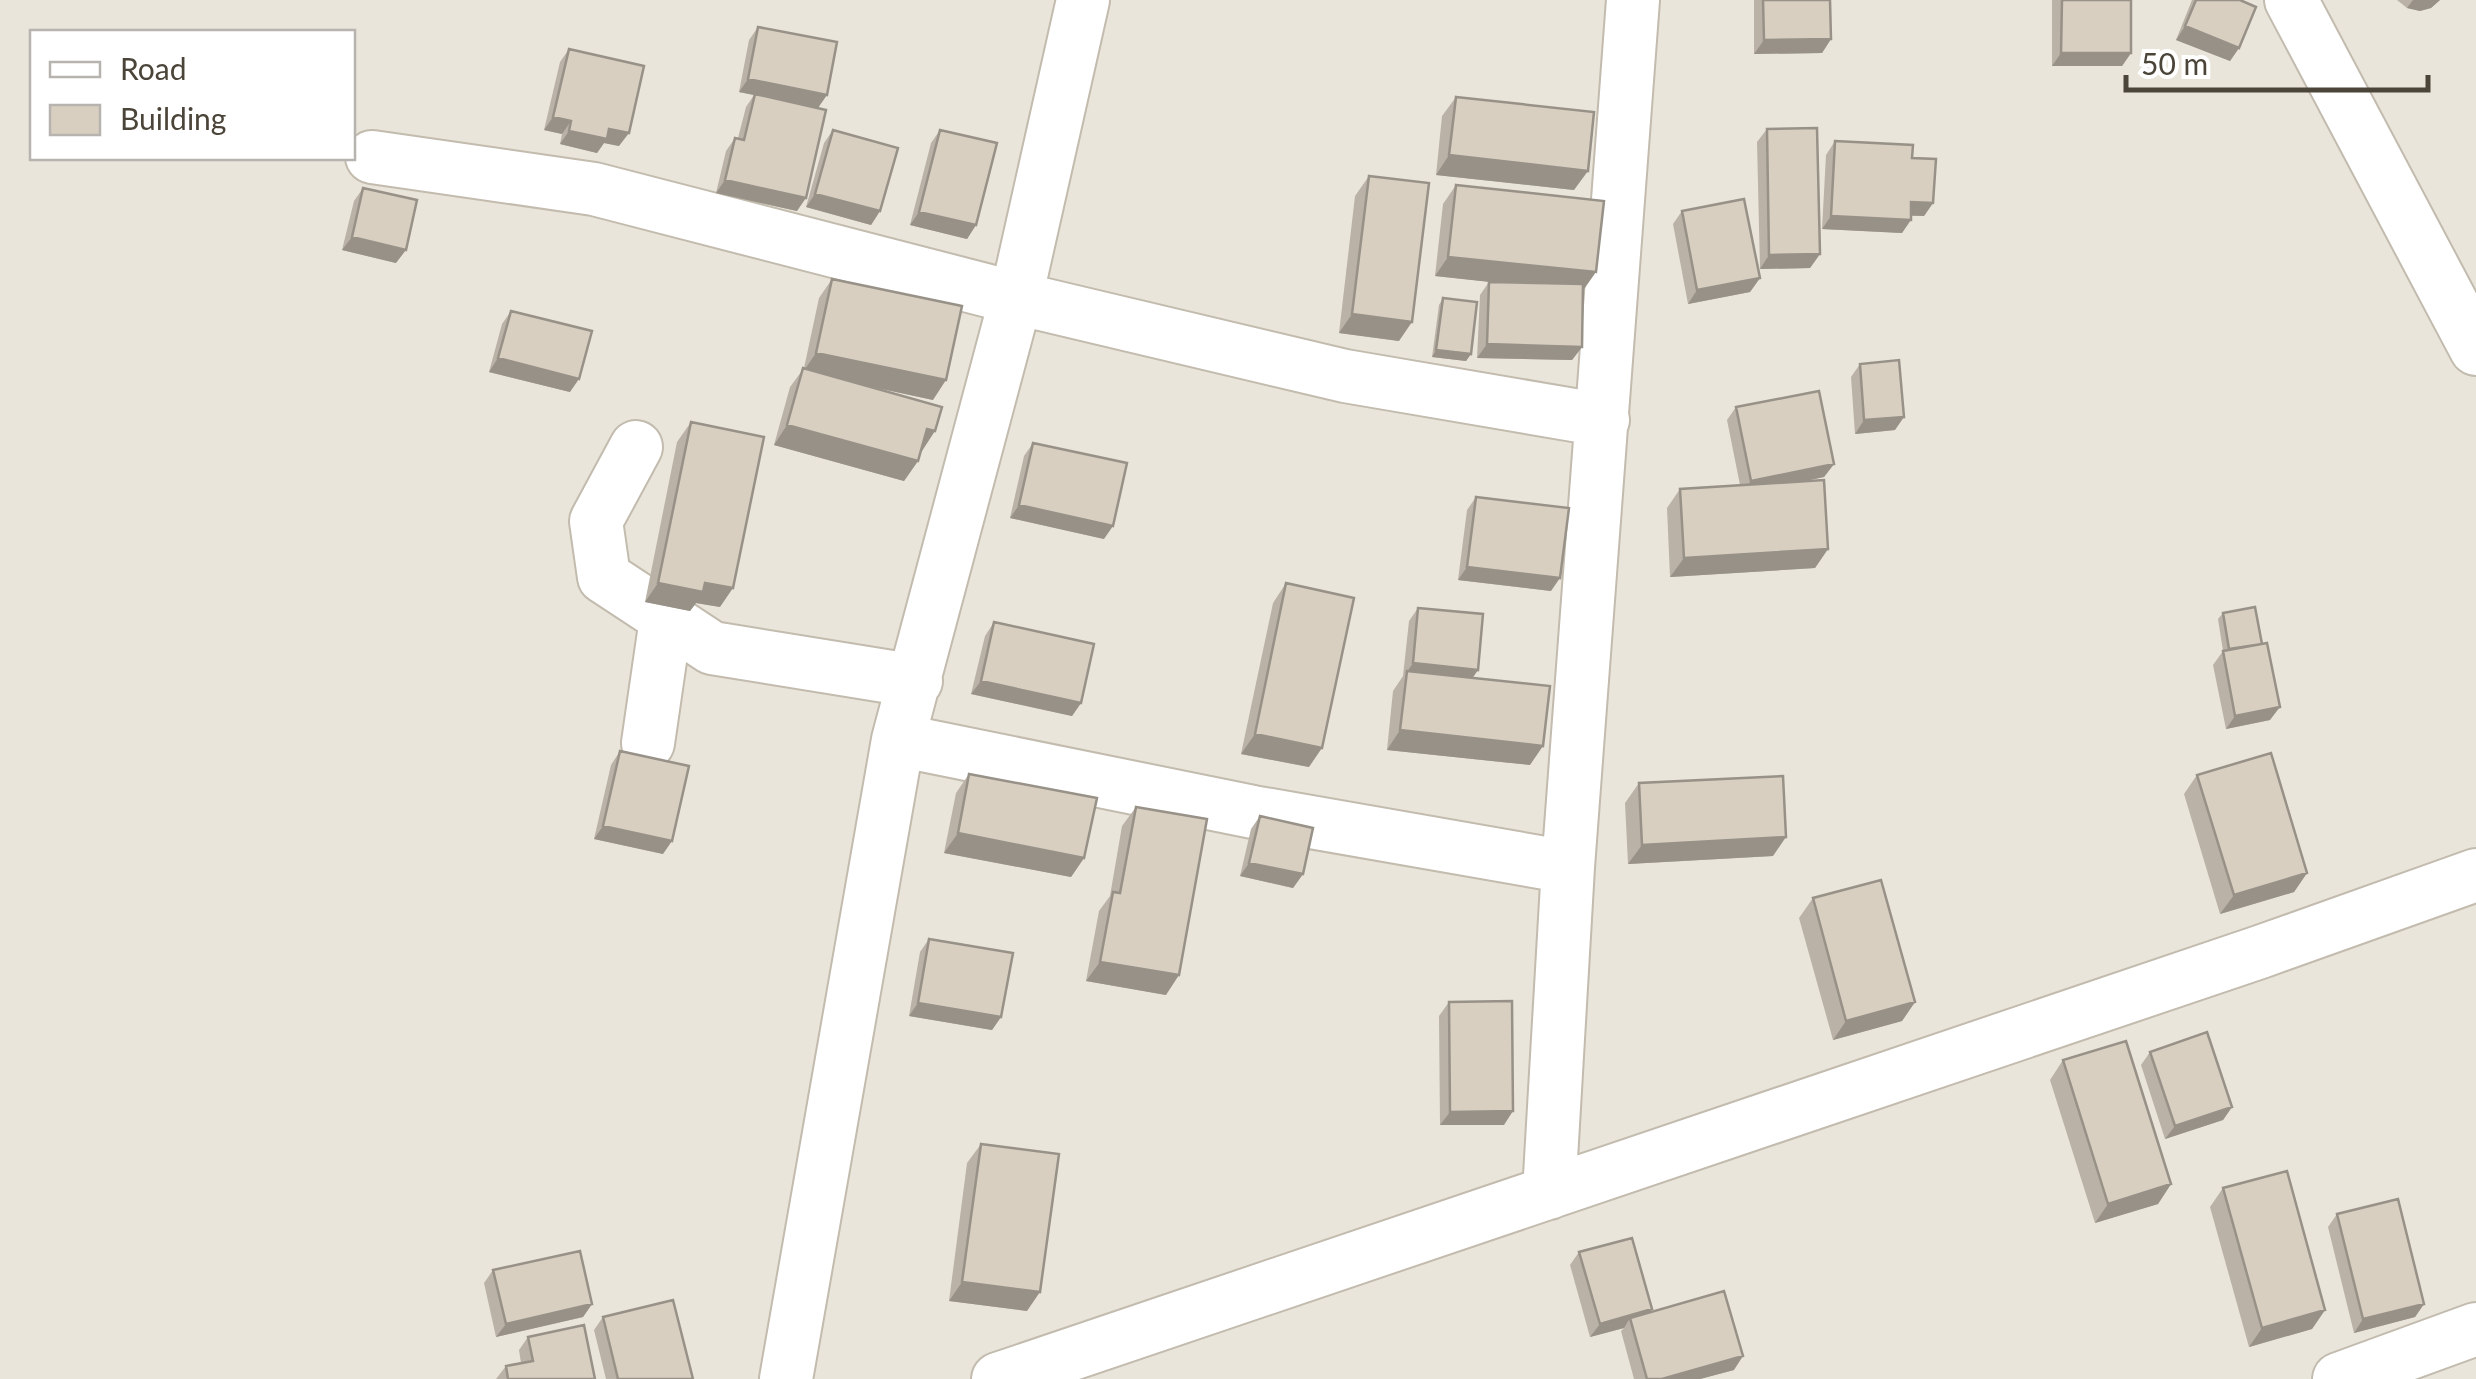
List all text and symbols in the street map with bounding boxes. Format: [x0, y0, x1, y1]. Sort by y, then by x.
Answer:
legend [30, 30, 355, 160]
scale bar [2126, 30, 2428, 92]
text: 50 m [2141, 45, 2208, 81]
text: Road [120, 50, 187, 86]
text: Building [120, 100, 226, 136]

